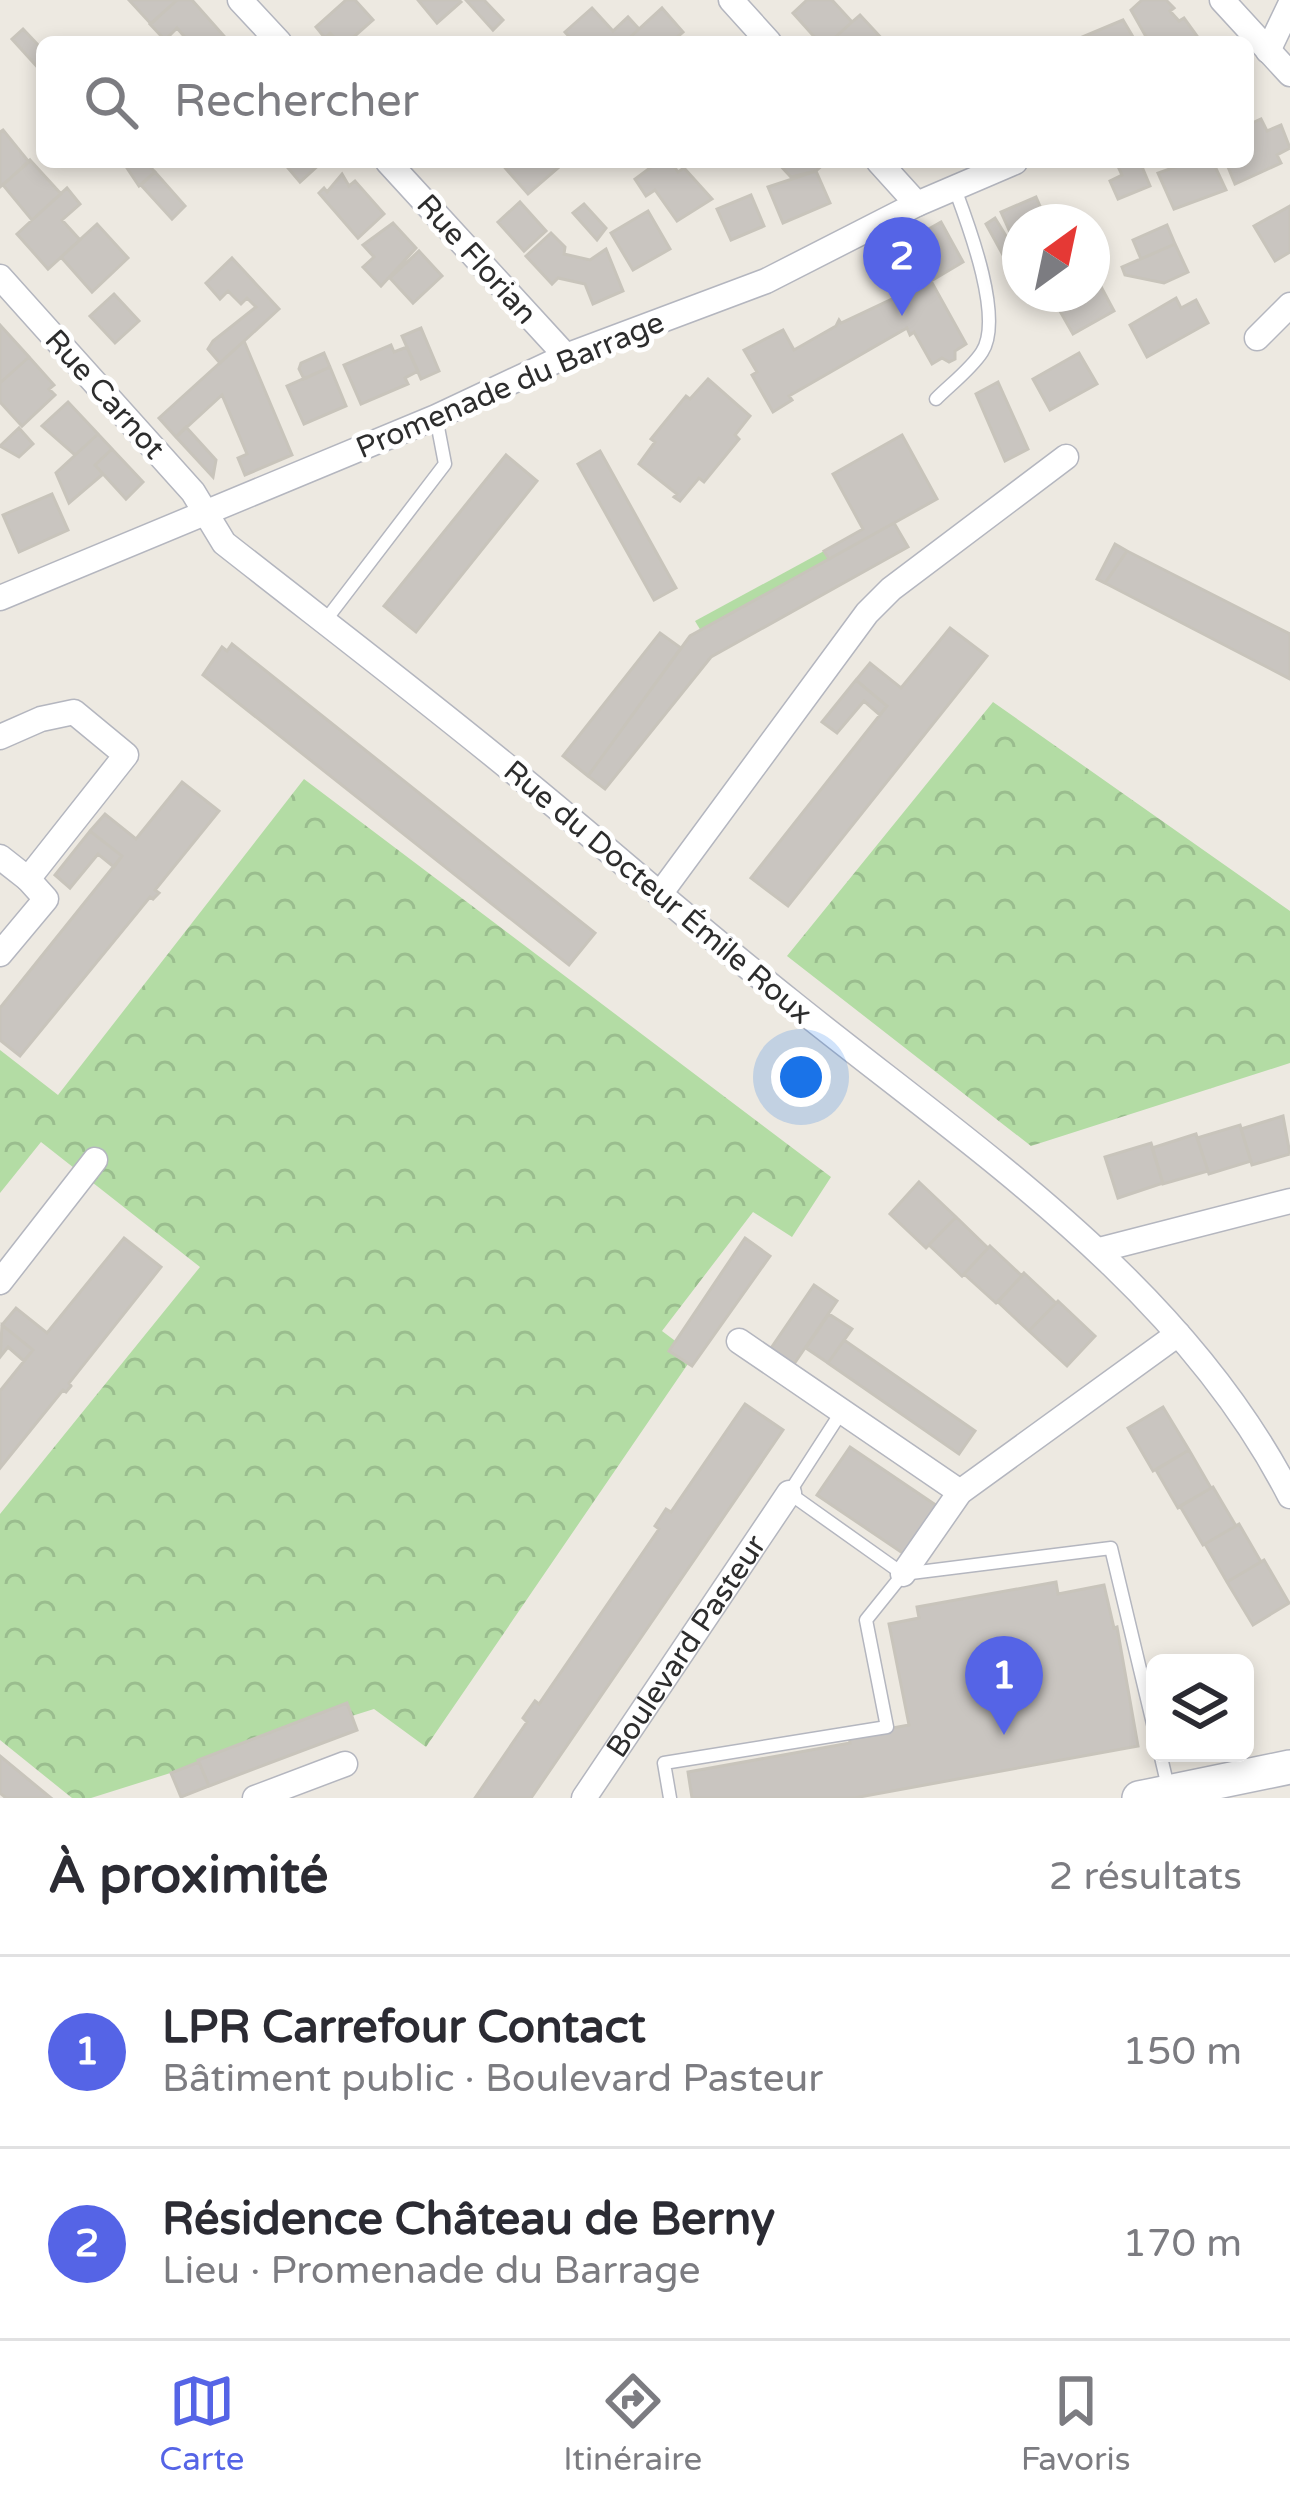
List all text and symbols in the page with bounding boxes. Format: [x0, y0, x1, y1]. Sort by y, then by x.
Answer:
search box [36, 36, 1254, 168]
icon: search [78, 69, 144, 135]
text: Rechercher [174, 75, 419, 129]
street label: Rue Florian [409, 187, 545, 332]
north arrow [1002, 204, 1110, 312]
pin: 2 [863, 217, 941, 316]
street label: Promenade du Barrage [351, 304, 670, 467]
street label: Rue Carnot [37, 322, 172, 467]
street label: Rue du Docteur Émile Roux [496, 752, 819, 1032]
your location [771, 1047, 831, 1107]
street label: Boulevard Pasteur [598, 1528, 775, 1765]
pin: 1 [965, 1636, 1043, 1735]
map controls [1146, 1654, 1254, 1762]
button: layers [1146, 1654, 1254, 1762]
text: À proximité [48, 1845, 328, 1907]
text: 2 résultats [1049, 1853, 1242, 1900]
text: LPR Carrefour Contact [162, 2001, 646, 2055]
text: 1 [75, 2028, 99, 2075]
text: 150 m [1123, 2028, 1242, 2075]
text: Bâtiment public · Boulevard Pasteur [162, 2055, 823, 2102]
text: Résidence Château de Berny [162, 2193, 775, 2247]
text: 2 [75, 2220, 99, 2267]
text: 170 m [1123, 2220, 1242, 2267]
text: Lieu · Promenade du Barrage [162, 2247, 701, 2294]
tab: Carte [159, 2368, 245, 2479]
tab: Itinéraire [563, 2368, 702, 2479]
tab: Favoris [1021, 2368, 1131, 2479]

